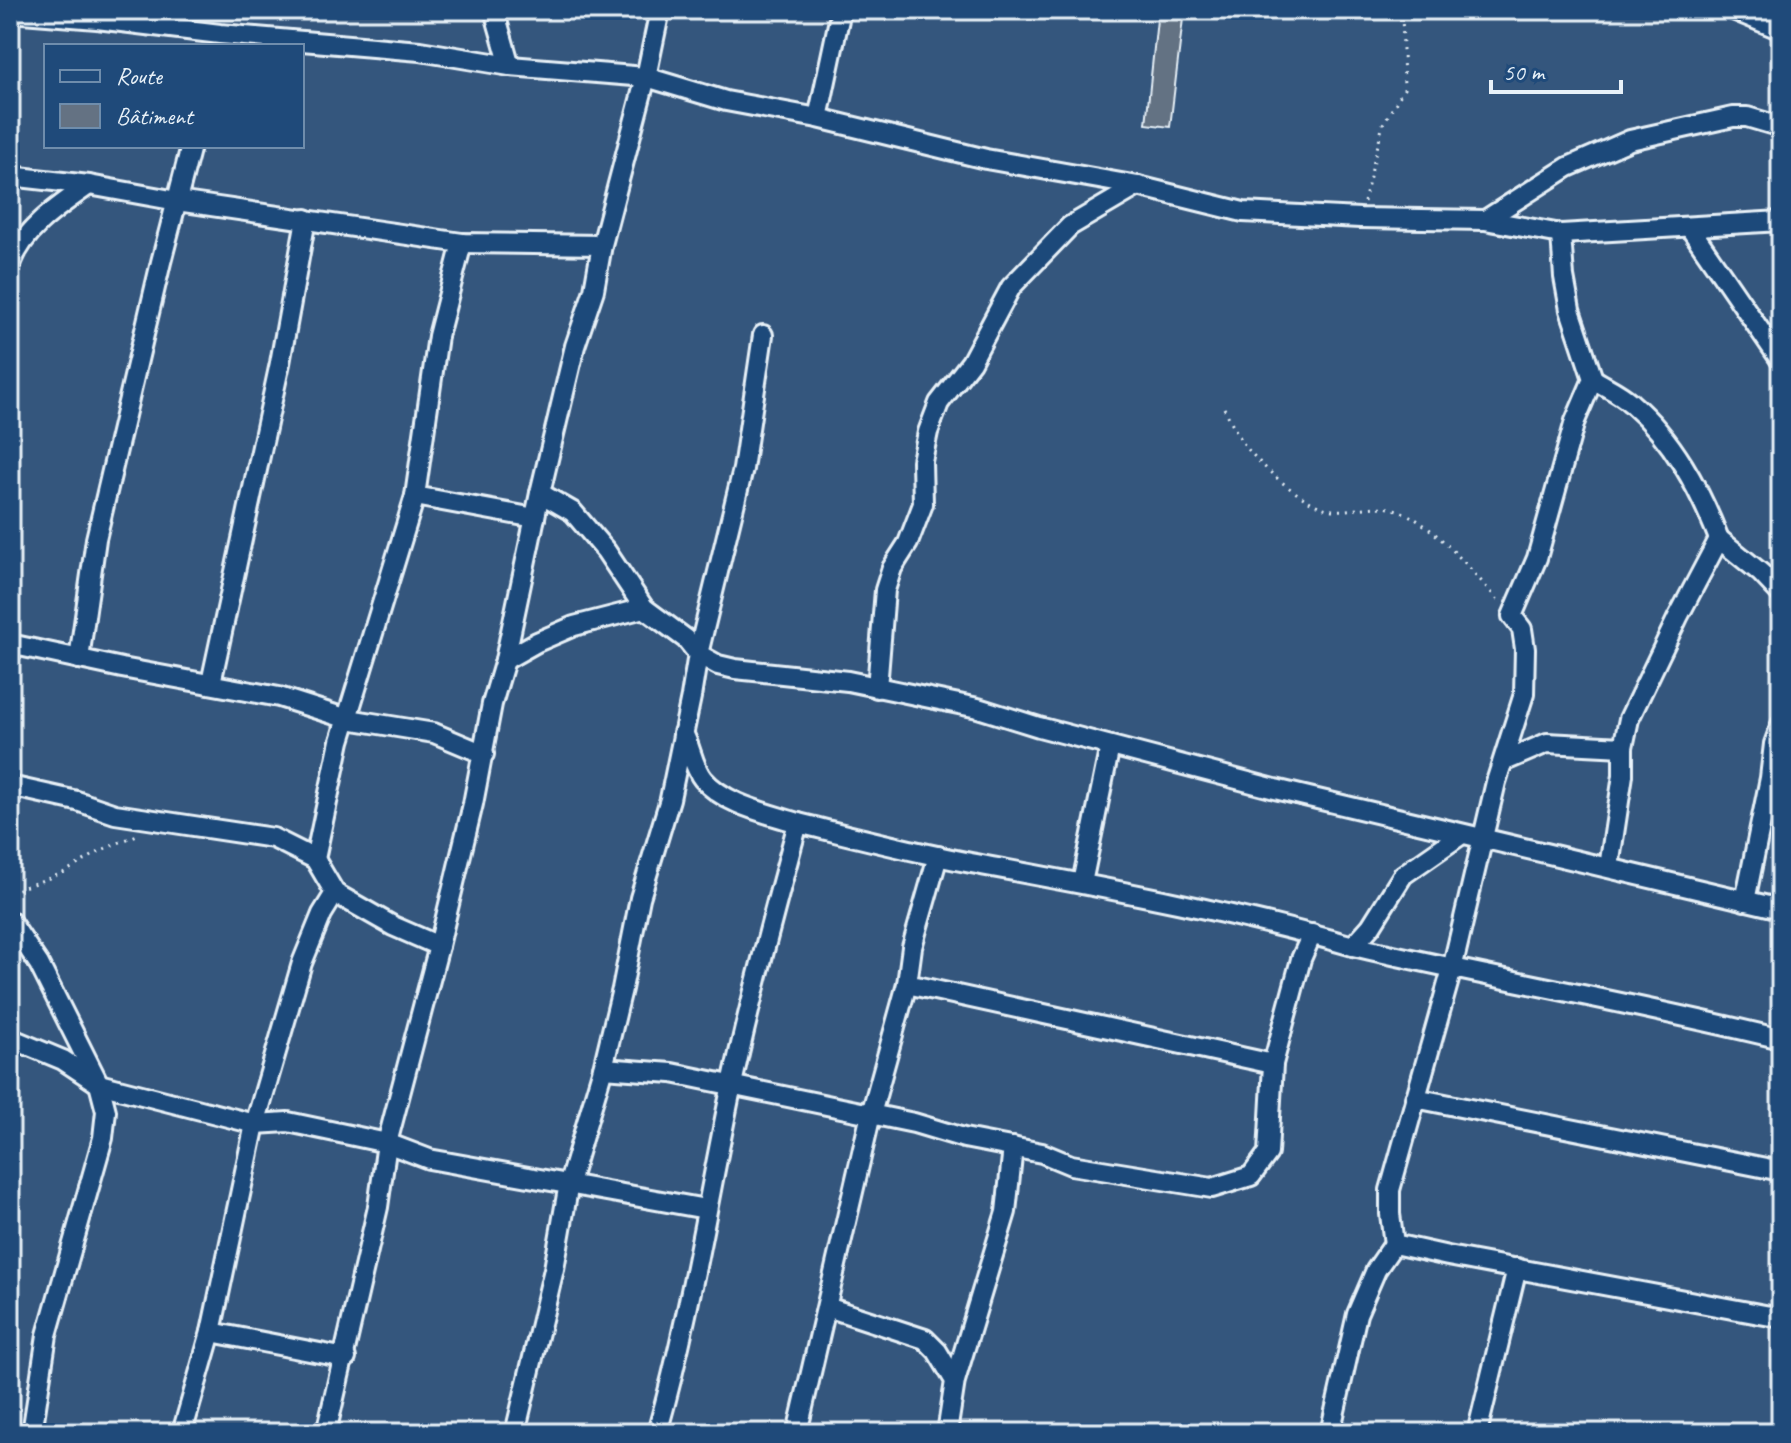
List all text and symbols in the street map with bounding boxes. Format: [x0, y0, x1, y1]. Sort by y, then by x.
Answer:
legend [44, 44, 304, 148]
scale bar [1491, 44, 1621, 94]
text: 50 m [1503, 57, 1546, 87]
text: Route [116, 61, 164, 91]
text: Bâtiment [116, 101, 195, 131]

